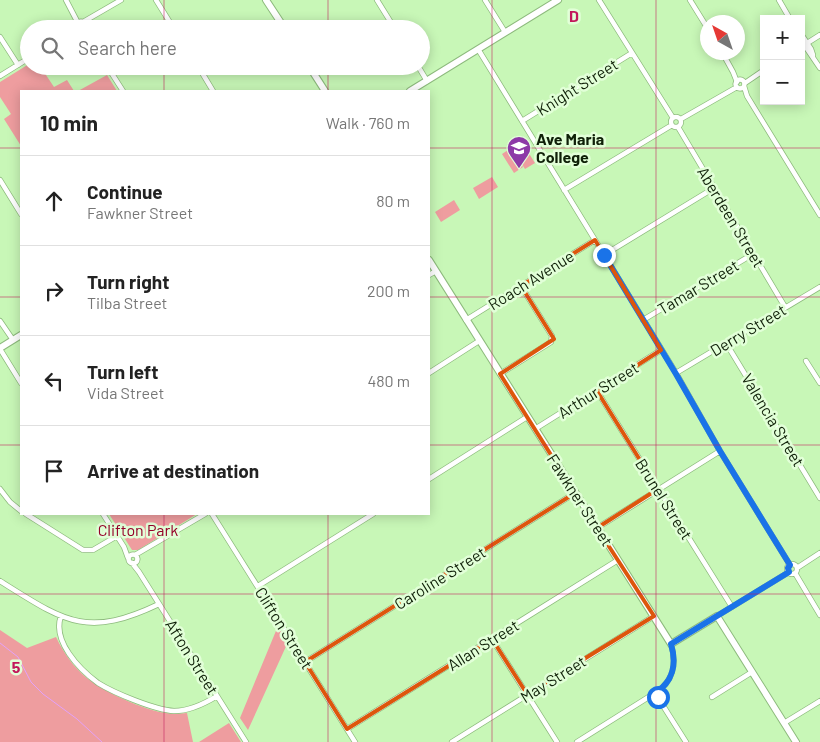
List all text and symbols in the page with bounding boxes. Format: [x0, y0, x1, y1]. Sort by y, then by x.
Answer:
text: D [569, 6, 579, 25]
north arrow [700, 15, 745, 60]
map controls [760, 15, 805, 105]
button: + [760, 15, 805, 60]
search box [20, 20, 430, 75]
icon: search [38, 34, 66, 62]
text: Search here [78, 36, 177, 59]
street label: Knight Street [533, 54, 621, 119]
button: − [760, 60, 805, 105]
text: 10 min [40, 110, 98, 135]
text: Walk · 760 m [326, 113, 410, 132]
place label: Ave Maria College [536, 129, 604, 166]
school or university icon: Ave Maria College [506, 135, 532, 169]
street label: Aberdeen Street [694, 163, 769, 270]
text: Continue [87, 180, 163, 203]
icon: ahead [40, 187, 68, 215]
text: 80 m [376, 191, 410, 210]
text: Fawkner Street [87, 203, 193, 222]
route end [593, 244, 616, 267]
street label: Roach Avenue [484, 246, 577, 314]
street label: Tamar Street [654, 255, 742, 318]
text: Turn right [87, 270, 169, 293]
icon: right [40, 277, 68, 305]
text: 200 m [367, 281, 410, 300]
text: Tilba Street [87, 293, 167, 312]
street label: Derry Street [707, 300, 789, 360]
street label: Arthur Street [554, 357, 642, 422]
text: Turn left [87, 360, 158, 383]
icon: left [40, 367, 68, 395]
street label: Valencia Street [738, 370, 809, 470]
text: 480 m [367, 371, 410, 390]
text: Vida Street [87, 383, 164, 402]
street label: Fawkner Street [544, 450, 617, 549]
street label: Brunel Street [632, 455, 697, 543]
icon: arrive [40, 457, 68, 485]
text: Arrive at destination [87, 459, 259, 482]
park label: Clifton Park [98, 520, 178, 539]
street label: Caroline Street [391, 542, 489, 613]
street label: Clifton Street [252, 583, 317, 672]
street label: Allan Street [443, 615, 522, 674]
street label: Afton Street [162, 616, 223, 698]
street label: May Street [516, 651, 589, 706]
text: 5 [12, 657, 21, 676]
route start [647, 686, 670, 709]

